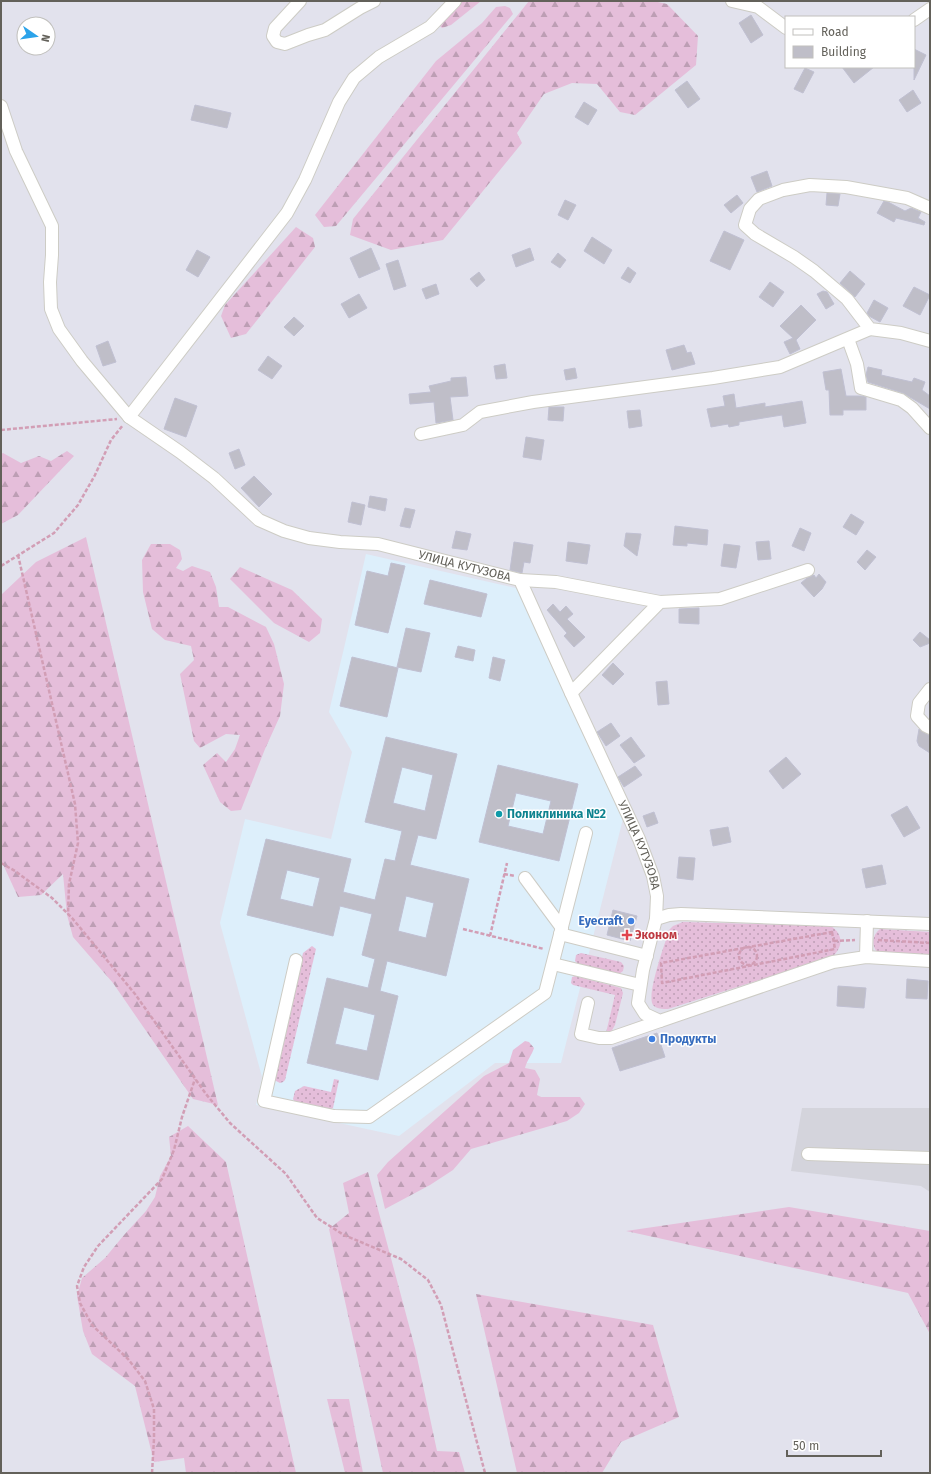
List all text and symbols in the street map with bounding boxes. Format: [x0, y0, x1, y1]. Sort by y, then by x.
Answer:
north arrow [16, 16, 56, 56]
legend [785, 16, 915, 68]
text: Road [821, 25, 849, 39]
text: N [38, 33, 52, 43]
text: Building [821, 45, 867, 59]
street label: УЛИЦА КУТУЗОВА [417, 548, 513, 584]
street label: УЛИЦА КУТУЗОВА [615, 798, 663, 891]
place label: Поликлиника №2 [507, 807, 606, 821]
marker: Поликлиника №2 [494, 809, 504, 819]
place label: Eyecraft [579, 914, 623, 928]
marker: Eyecraft [626, 916, 636, 926]
place label: Эконом [635, 928, 677, 942]
marker: Эконом [622, 930, 632, 940]
place label: Продукты [660, 1032, 716, 1046]
marker: Продукты [647, 1034, 657, 1044]
scale bar [787, 1432, 881, 1458]
text: 50 m [793, 1439, 819, 1453]

